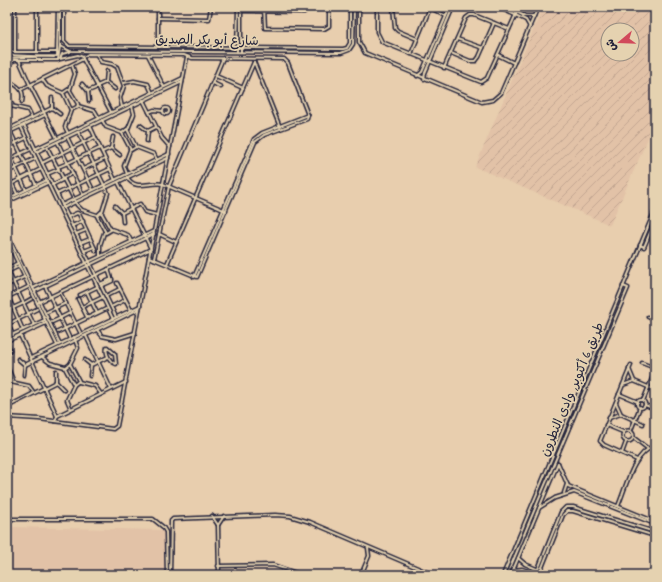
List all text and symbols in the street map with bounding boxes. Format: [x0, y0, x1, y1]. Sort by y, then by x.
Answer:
north arrow [600, 22, 640, 62]
street label: شارع أبو بكر الصديق [155, 31, 259, 50]
text: ش [603, 37, 620, 53]
street label: طريق 6 أكتوبر, وادى النطرون [536, 320, 608, 459]

